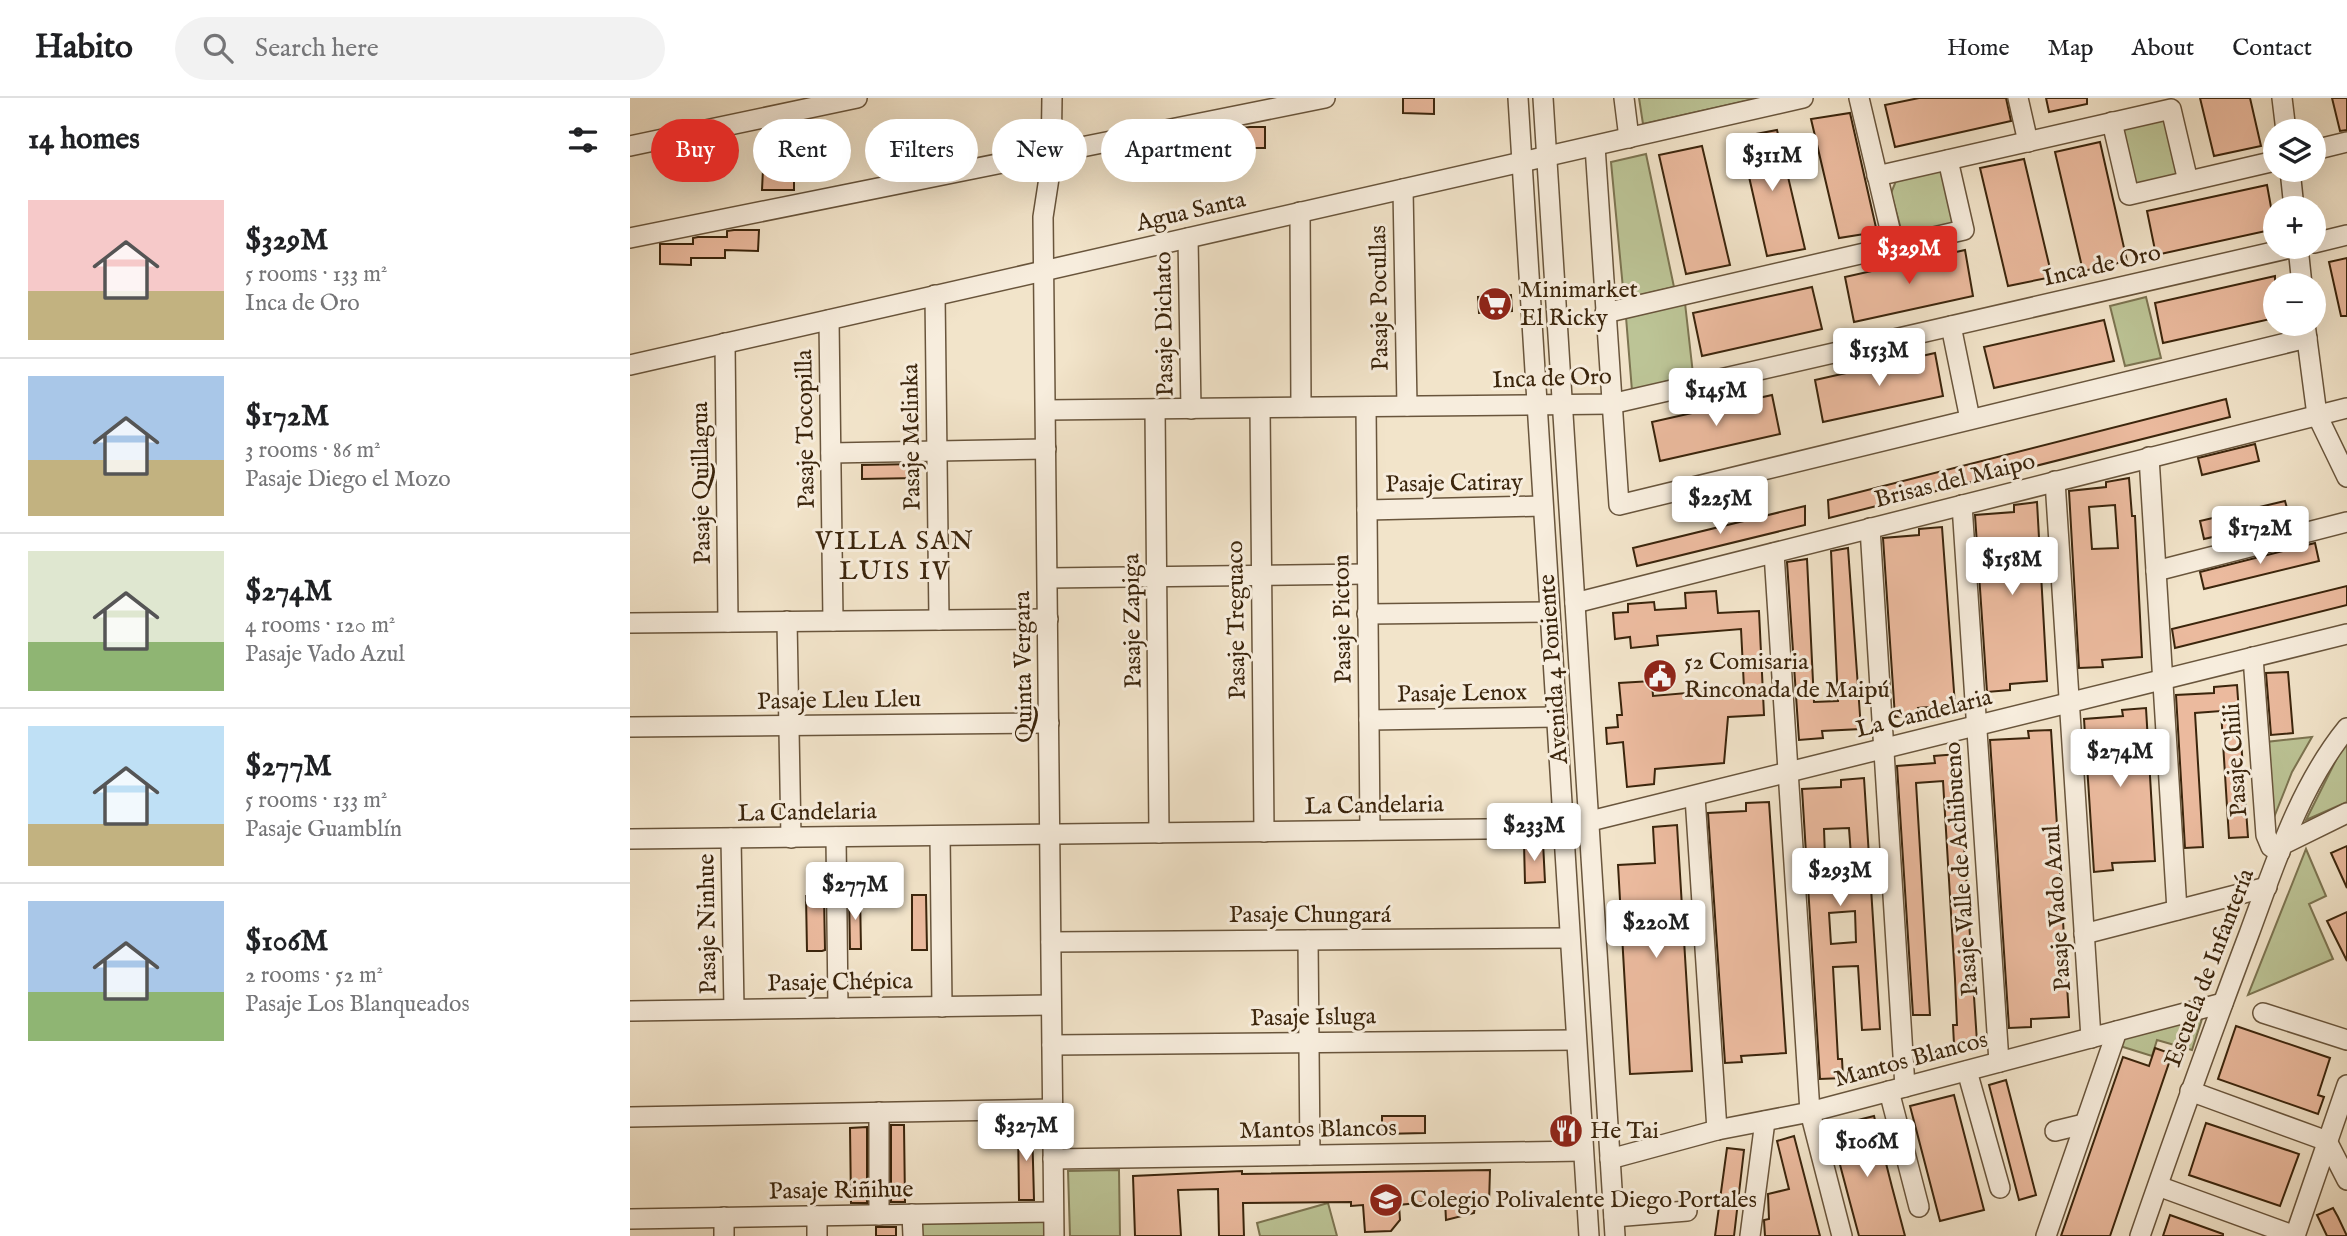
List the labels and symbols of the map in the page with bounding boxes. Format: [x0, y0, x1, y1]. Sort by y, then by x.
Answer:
pin: $311M [1723, 134, 1821, 193]
street label: Agua Santa [1132, 184, 1249, 240]
street label: Pasaje Pocullas [1363, 225, 1397, 371]
pin: $329M [1860, 226, 1958, 286]
street label: Inca de Oro [2040, 237, 2164, 295]
street label: Pasaje Dichato [1148, 251, 1182, 397]
place label: Minimarket El Ricky [1520, 275, 1638, 334]
supermarket icon: Minimarket El Ricky [1476, 285, 1514, 323]
pin: $153M [1830, 328, 1928, 388]
street label: Pasaje Tocopilla [789, 349, 823, 509]
street label: Inca de Oro [1492, 361, 1612, 397]
street label: Pasaje Melinka [895, 363, 929, 511]
pin: $145M [1667, 368, 1765, 428]
street label: Pasaje Quillagua [685, 401, 719, 565]
street label: Brisas del Maipo [1871, 446, 2039, 516]
street label: Pasaje Catiray [1385, 467, 1523, 501]
pin: $225M [1671, 476, 1769, 536]
pin: $172M [2211, 506, 2309, 566]
district label: VILLA SAN LUIS IV [814, 525, 975, 588]
pin: $158M [1963, 538, 2061, 597]
street label: Pasaje Treguaco [1220, 540, 1254, 700]
street label: Pasaje Zapiga [1116, 553, 1150, 689]
street label: Pasaje Picton [1326, 554, 1360, 684]
street label: Avenida 4 Poniente [1532, 573, 1576, 766]
street label: Quinta Vergara [1007, 590, 1041, 743]
place label: 52 Comisaria Rinconada de Maipú [1684, 647, 1890, 706]
public building icon: 52 Comisaria Rinconada de Maipú [1641, 657, 1679, 695]
street label: Pasaje Lenox [1397, 677, 1528, 711]
street label: La Candelaria [1853, 682, 1996, 746]
street label: Pasaje Lleu Lleu [757, 684, 921, 718]
street label: Pasaje Chili [2217, 702, 2255, 818]
pin: $274M [2071, 730, 2169, 789]
street label: Pasaje Valle de Achibueno [1938, 741, 1986, 997]
street label: La Candelaria [1304, 789, 1445, 823]
street label: La Candelaria [737, 796, 878, 830]
pin: $233M [1485, 804, 1583, 863]
street label: Pasaje Vado Azul [2037, 823, 2079, 992]
pin: $293M [1791, 848, 1889, 908]
street label: Pasaje Ninhue [691, 853, 725, 995]
pin: $277M [806, 862, 904, 922]
street label: Escuela de Infantería [2158, 864, 2262, 1072]
street label: Pasaje Chungará [1229, 900, 1392, 931]
pin: $220M [1607, 900, 1705, 960]
street label: Pasaje Chépica [767, 966, 914, 1000]
street label: Pasaje Isluga [1250, 1001, 1377, 1035]
street label: Mantos Blancos [1831, 1025, 1991, 1095]
pin: $327M [977, 1104, 1075, 1163]
restaurant icon: He Tai [1547, 1112, 1585, 1150]
street label: Mantos Blancos [1239, 1113, 1397, 1147]
place label: He Tai [1590, 1116, 1659, 1147]
pin: $106M [1818, 1119, 1916, 1179]
street label: Pasaje Riñihue [768, 1174, 914, 1208]
school or university icon: Colegio Polivalente Diego Portales [1367, 1181, 1405, 1219]
place label: Colegio Polivalente Diego Portales [1410, 1185, 1757, 1216]

